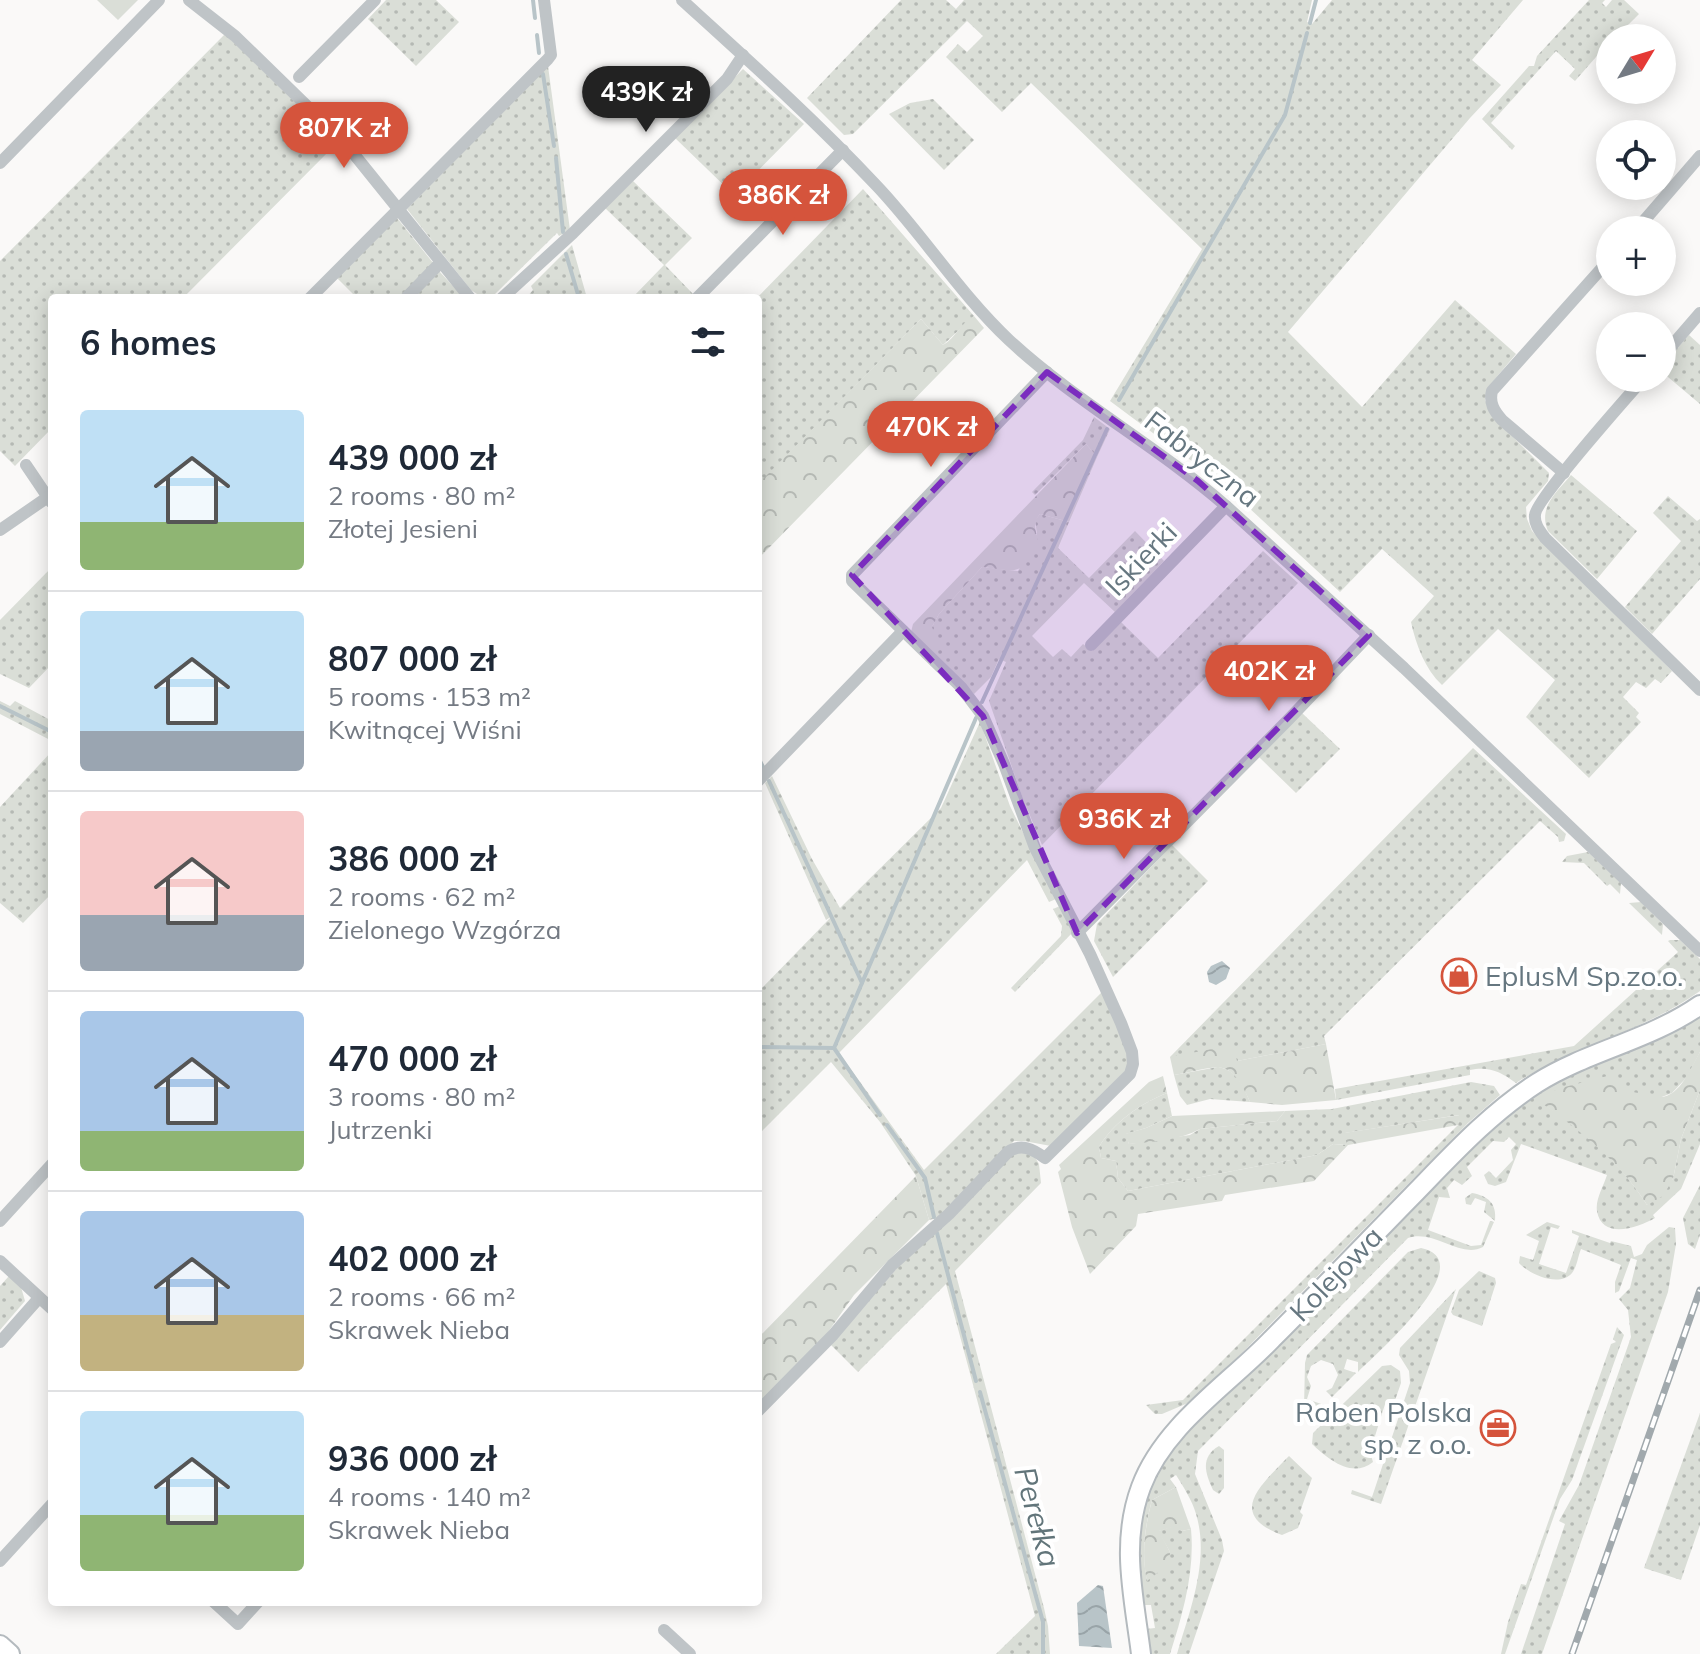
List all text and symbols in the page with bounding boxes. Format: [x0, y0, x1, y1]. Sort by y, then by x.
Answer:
north arrow [1596, 24, 1676, 104]
map controls [1596, 24, 1676, 392]
pin: 439K zł [572, 66, 720, 134]
text: 439K zł [600, 75, 692, 108]
pin: 807K zł [270, 102, 418, 170]
text: 807K zł [298, 111, 390, 144]
button: locate [1596, 120, 1676, 200]
pin: 386K zł [709, 169, 857, 237]
text: 386K zł [737, 178, 829, 211]
button: + [1596, 216, 1676, 296]
button: − [1596, 312, 1676, 392]
icon: filters [686, 320, 730, 364]
text: 6 homes [80, 321, 217, 364]
pin: 470K zł [857, 401, 1005, 469]
street label: Fabryczna [1138, 403, 1267, 514]
text: 470K zł [885, 410, 977, 443]
text: 439 000 zł [328, 436, 496, 479]
icon: home [144, 442, 240, 538]
text: 2 rooms · 80 m² [328, 479, 515, 512]
text: Złotej Jesieni [328, 512, 478, 545]
street label: Iskierki [1097, 515, 1184, 603]
text: 807 000 zł [328, 637, 496, 680]
icon: home [144, 643, 240, 739]
pin: 402K zł [1195, 645, 1343, 713]
text: 402K zł [1223, 654, 1315, 687]
text: 5 rooms · 153 m² [328, 680, 531, 713]
text: Kwitnącej Wiśni [328, 713, 522, 746]
pin: 936K zł [1050, 793, 1198, 861]
text: 936K zł [1078, 802, 1170, 835]
text: 386 000 zł [328, 837, 496, 880]
icon: home [144, 843, 240, 939]
text: 2 rooms · 62 m² [328, 880, 515, 913]
text: Zielonego Wzgórza [328, 913, 561, 946]
shop icon: EplusM Sp.zo.o. [1440, 957, 1478, 995]
place label: EplusM Sp.zo.o. [1485, 958, 1684, 993]
text: 470 000 zł [328, 1037, 496, 1080]
icon: home [144, 1043, 240, 1139]
text: 3 rooms · 80 m² [328, 1080, 515, 1113]
text: Jutrzenki [328, 1113, 432, 1146]
street label: Kolejowa [1282, 1219, 1389, 1328]
text: 402 000 zł [328, 1237, 496, 1280]
icon: home [144, 1243, 240, 1339]
text: 2 rooms · 66 m² [328, 1280, 515, 1313]
text: Skrawek Nieba [328, 1313, 510, 1346]
place label: Raben Polska sp. z o.o. [1295, 1394, 1472, 1461]
office icon: Raben Polska sp. z o.o. [1479, 1409, 1517, 1447]
text: 936 000 zł [328, 1437, 496, 1480]
icon: home [144, 1443, 240, 1539]
water label: Perełka [1006, 1462, 1070, 1571]
text: 4 rooms · 140 m² [328, 1480, 531, 1513]
text: Skrawek Nieba [328, 1513, 510, 1546]

